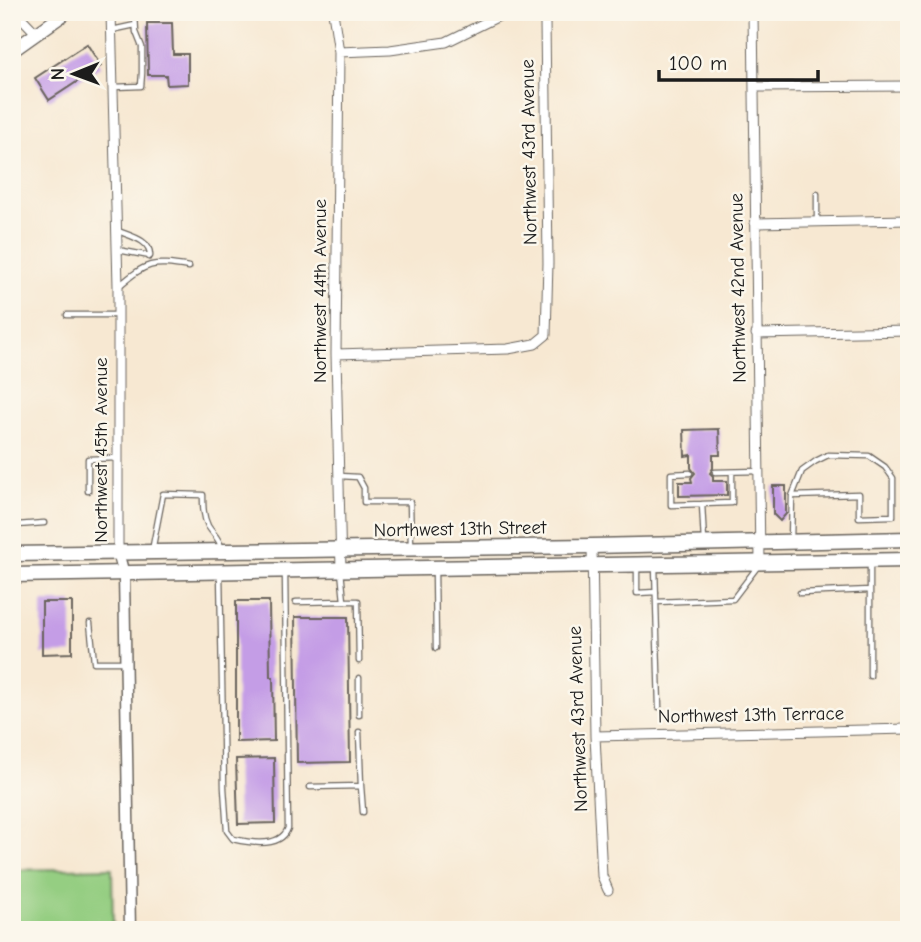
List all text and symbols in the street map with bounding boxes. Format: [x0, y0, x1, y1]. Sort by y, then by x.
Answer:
north arrow [38, 38, 108, 108]
scale bar [659, 38, 818, 82]
text: 100 m [669, 51, 727, 75]
street label: Northwest 43rd Avenue [516, 59, 542, 245]
text: N [47, 68, 69, 81]
street label: Northwest 42nd Avenue [725, 193, 751, 383]
street label: Northwest 44th Avenue [309, 199, 331, 383]
street label: Northwest 45th Avenue [90, 357, 112, 543]
street label: Northwest 13th Street [374, 516, 547, 542]
street label: Northwest 43rd Avenue [564, 626, 592, 812]
street label: Northwest 13th Terrace [658, 702, 844, 728]

